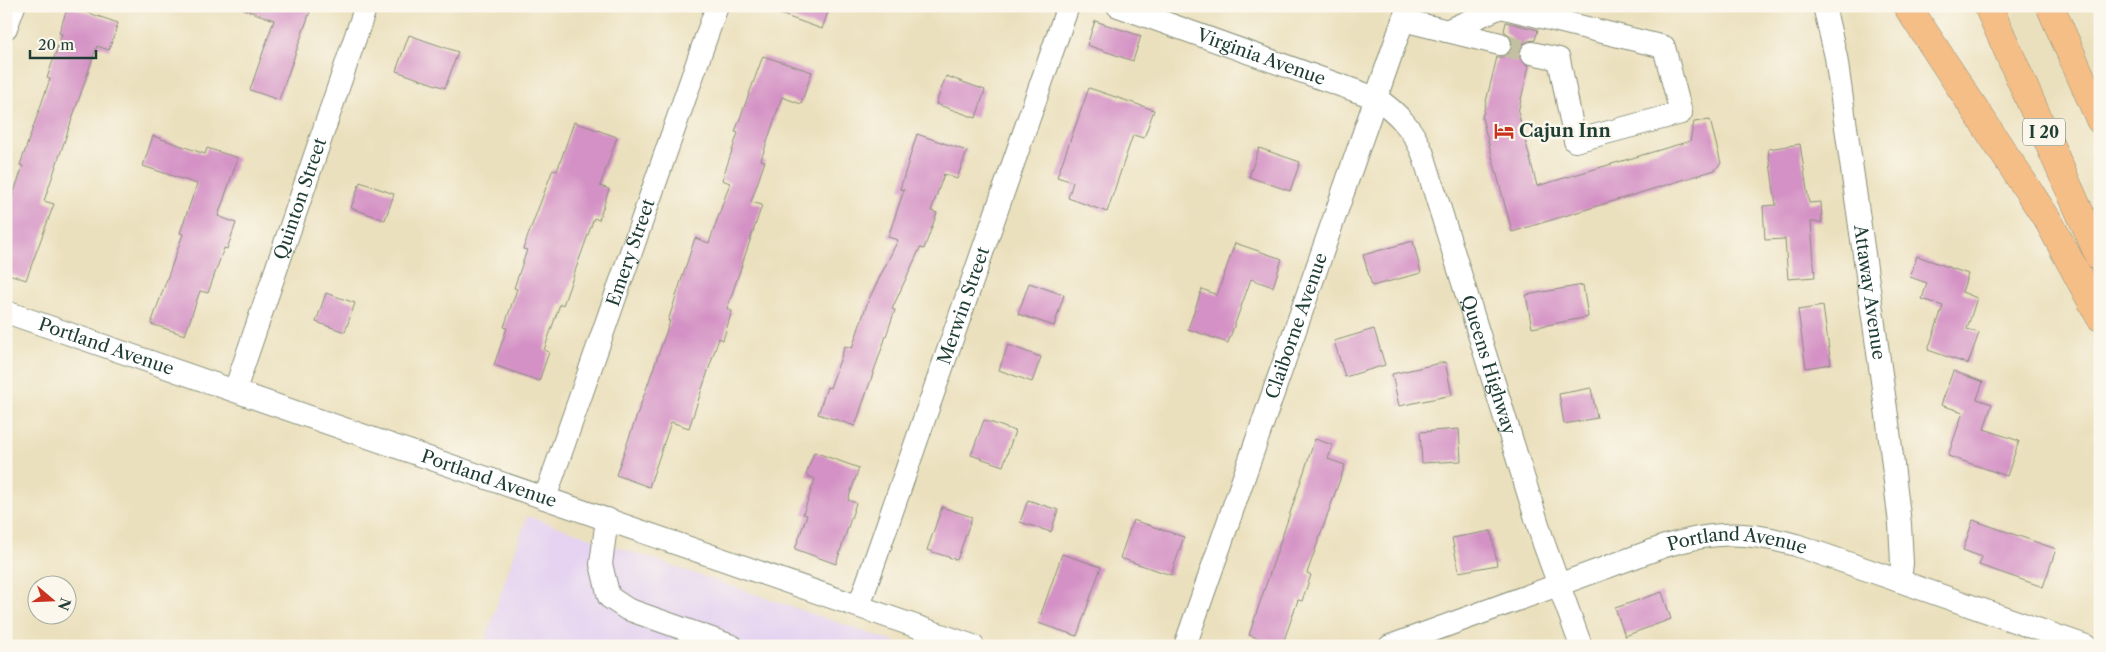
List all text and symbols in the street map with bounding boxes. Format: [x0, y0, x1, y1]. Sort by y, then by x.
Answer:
street label: Virginia Avenue [1193, 24, 1329, 90]
scale bar [30, 28, 96, 60]
text: 20 m [38, 35, 74, 54]
road number: I 20 [2023, 118, 2065, 146]
hotel icon: Cajun Inn [1493, 120, 1515, 142]
place label: Cajun Inn [1519, 120, 1611, 142]
street label: Quinton Street [269, 134, 331, 263]
street label: Emery Street [602, 195, 660, 309]
street label: Attaway Avenue [1849, 222, 1890, 361]
street label: Merwin Street [933, 243, 994, 367]
street label: Claiborne Avenue [1261, 250, 1332, 402]
street label: Queens Highway [1456, 292, 1521, 438]
street label: Portland Avenue [36, 313, 177, 380]
street label: Portland Avenue [418, 445, 560, 512]
street label: Portland Avenue [1665, 524, 1810, 559]
north arrow [28, 574, 78, 624]
text: N [54, 596, 75, 613]

